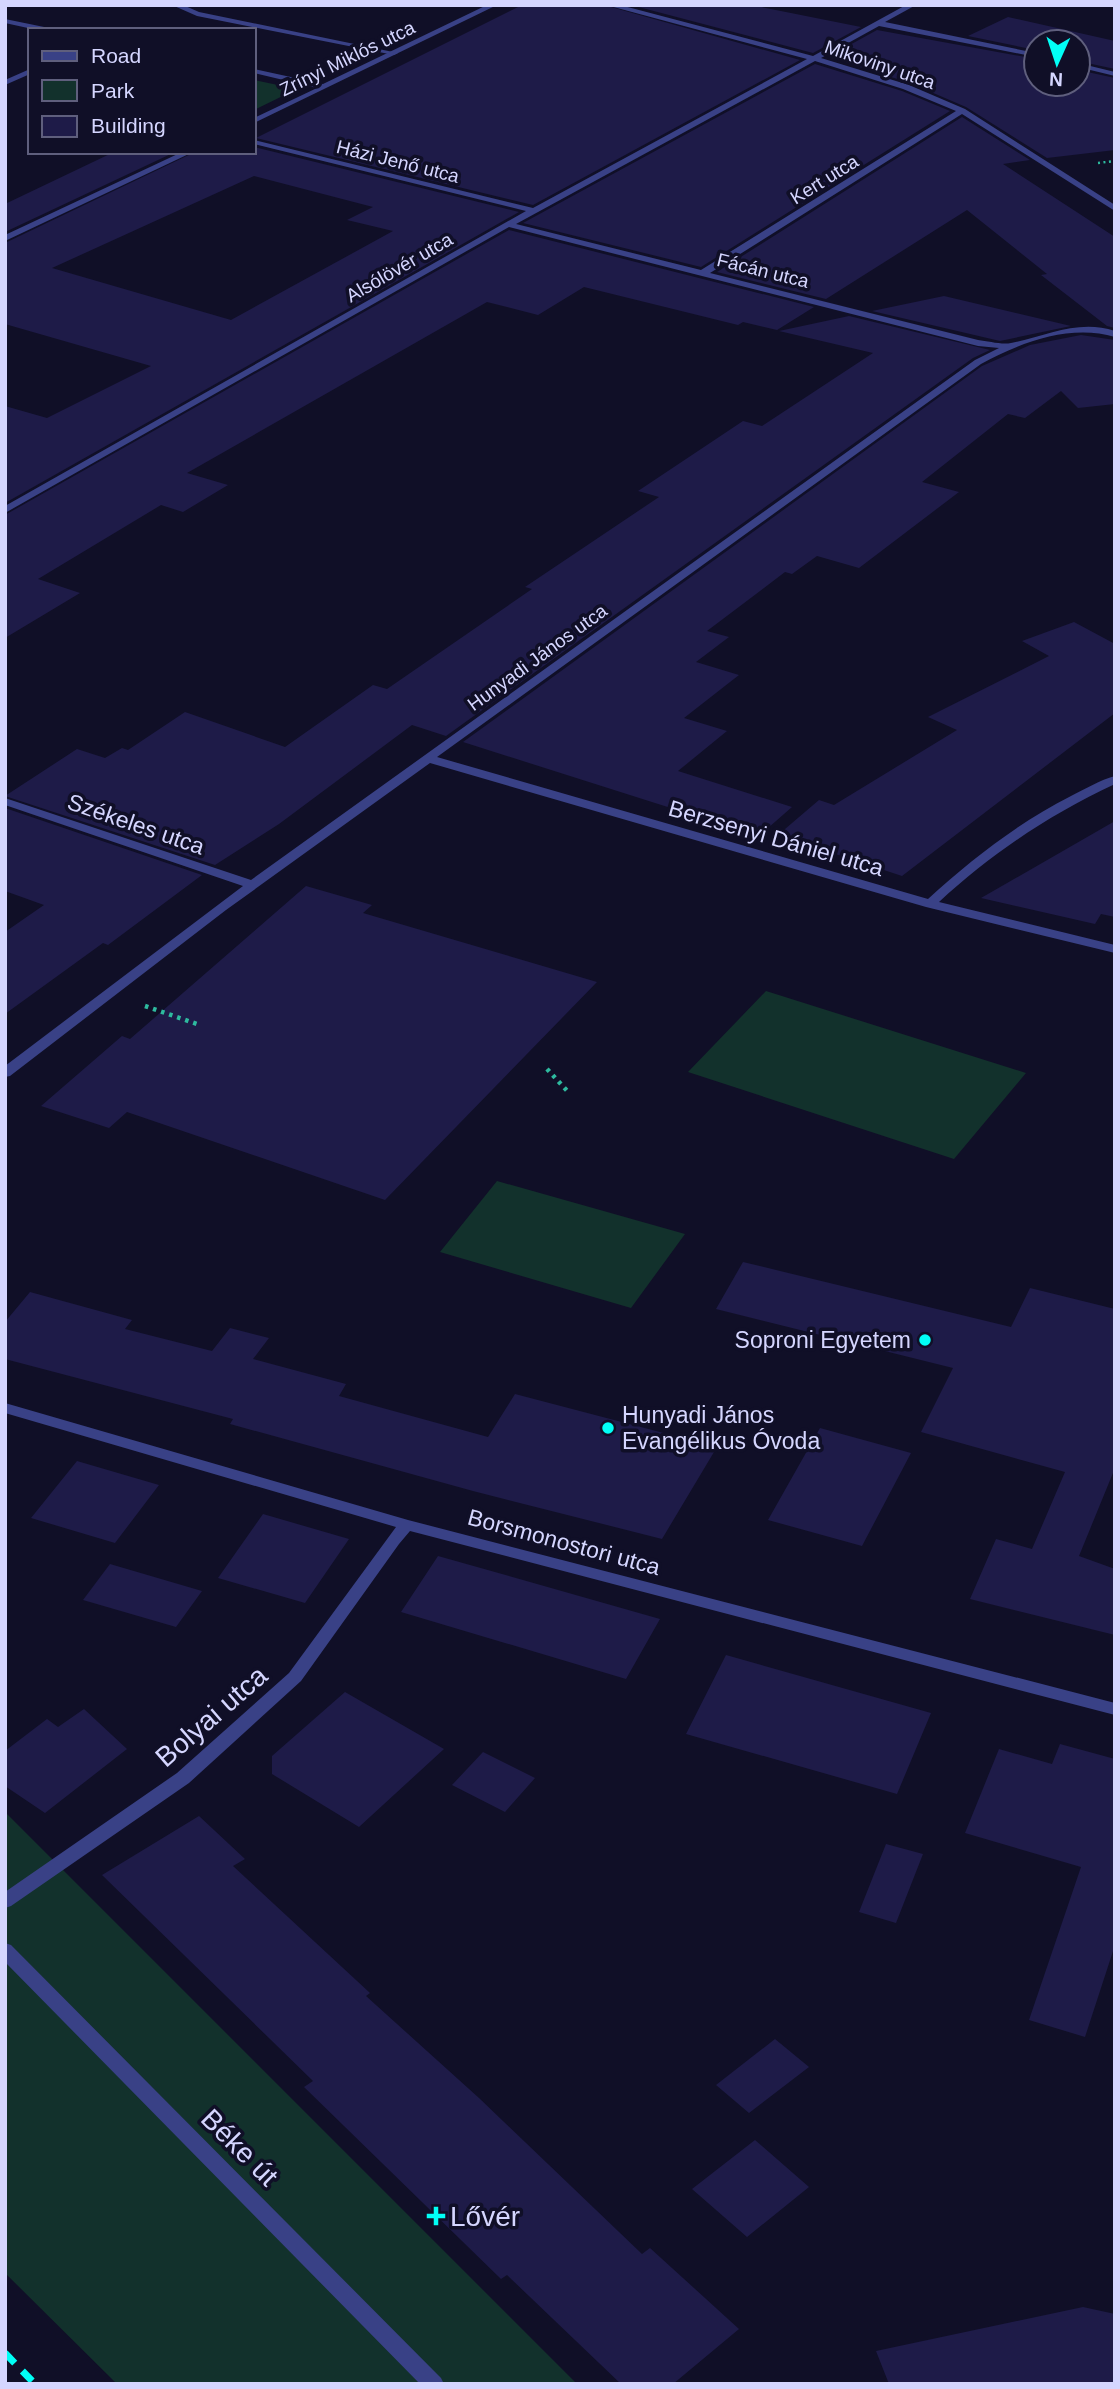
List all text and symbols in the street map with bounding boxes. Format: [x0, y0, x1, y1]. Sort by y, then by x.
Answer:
street label: Zrínyi Miklós utca [276, 16, 419, 100]
legend [28, 28, 256, 154]
north arrow [1022, 28, 1092, 98]
street label: Mikoviny utca [822, 36, 938, 93]
text: Road [91, 44, 141, 67]
text: N [1049, 69, 1064, 90]
text: Park [91, 79, 135, 102]
text: Building [91, 114, 166, 137]
street label: Házi Jenő utca [334, 136, 462, 187]
street label: Kert utca [786, 150, 862, 208]
street label: Alsólövér utca [342, 228, 457, 306]
street label: Fácán utca [715, 249, 811, 292]
street label: Hunyadi János utca [464, 600, 611, 715]
street label: Székeles utca [64, 788, 208, 860]
street label: Berzsenyi Dániel utca [665, 795, 887, 881]
place label: Soproni Egyetem [735, 1327, 911, 1353]
marker: Soproni Egyetem [917, 1332, 933, 1348]
place label: Hunyadi János Evangélikus Óvoda [622, 1402, 820, 1454]
marker: Hunyadi János Evangélikus Óvoda [600, 1420, 616, 1436]
street label: Borsmonostori utca [465, 1504, 663, 1580]
street label: Bolyai utca [149, 1659, 274, 1773]
street label: Béke út [195, 2103, 284, 2192]
place label: Lővér [450, 2201, 520, 2232]
marker: Lővér [428, 2208, 444, 2224]

